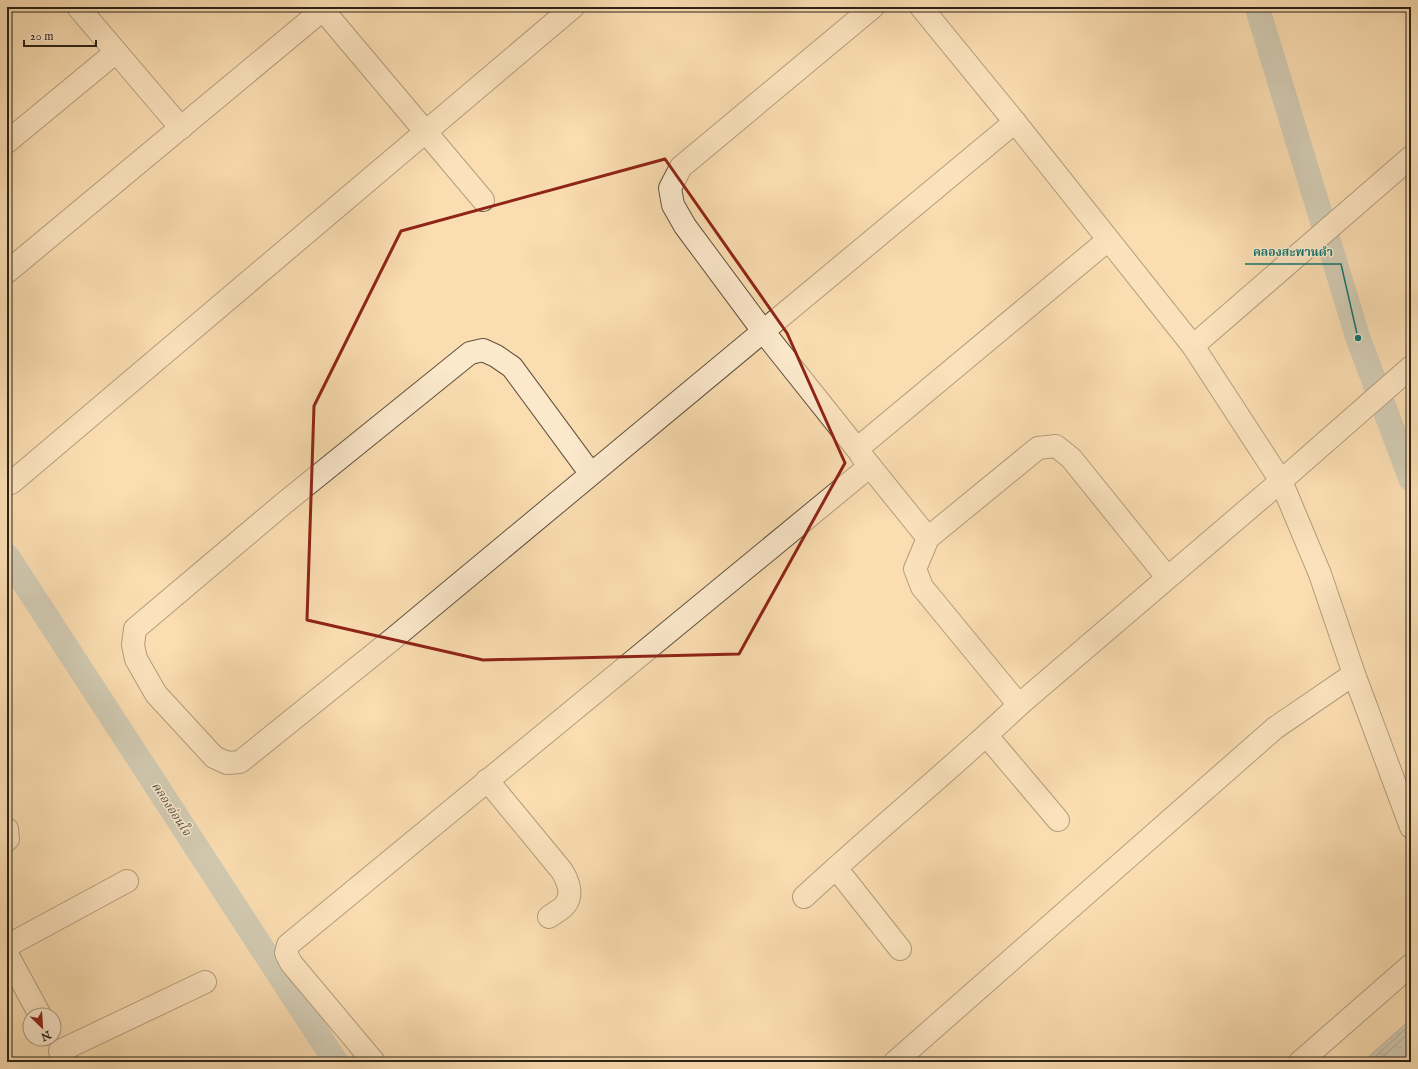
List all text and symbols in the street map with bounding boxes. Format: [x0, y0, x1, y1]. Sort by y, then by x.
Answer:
scale bar [24, 22, 96, 48]
text: 20 m [30, 29, 53, 44]
callout: คลองสะพานดำ [1245, 240, 1341, 264]
text: คลองสะพานดำ [1253, 245, 1333, 260]
water label: คลองอ่อนใจ [148, 778, 196, 840]
north arrow [22, 1007, 62, 1047]
text: N [38, 1026, 54, 1044]

